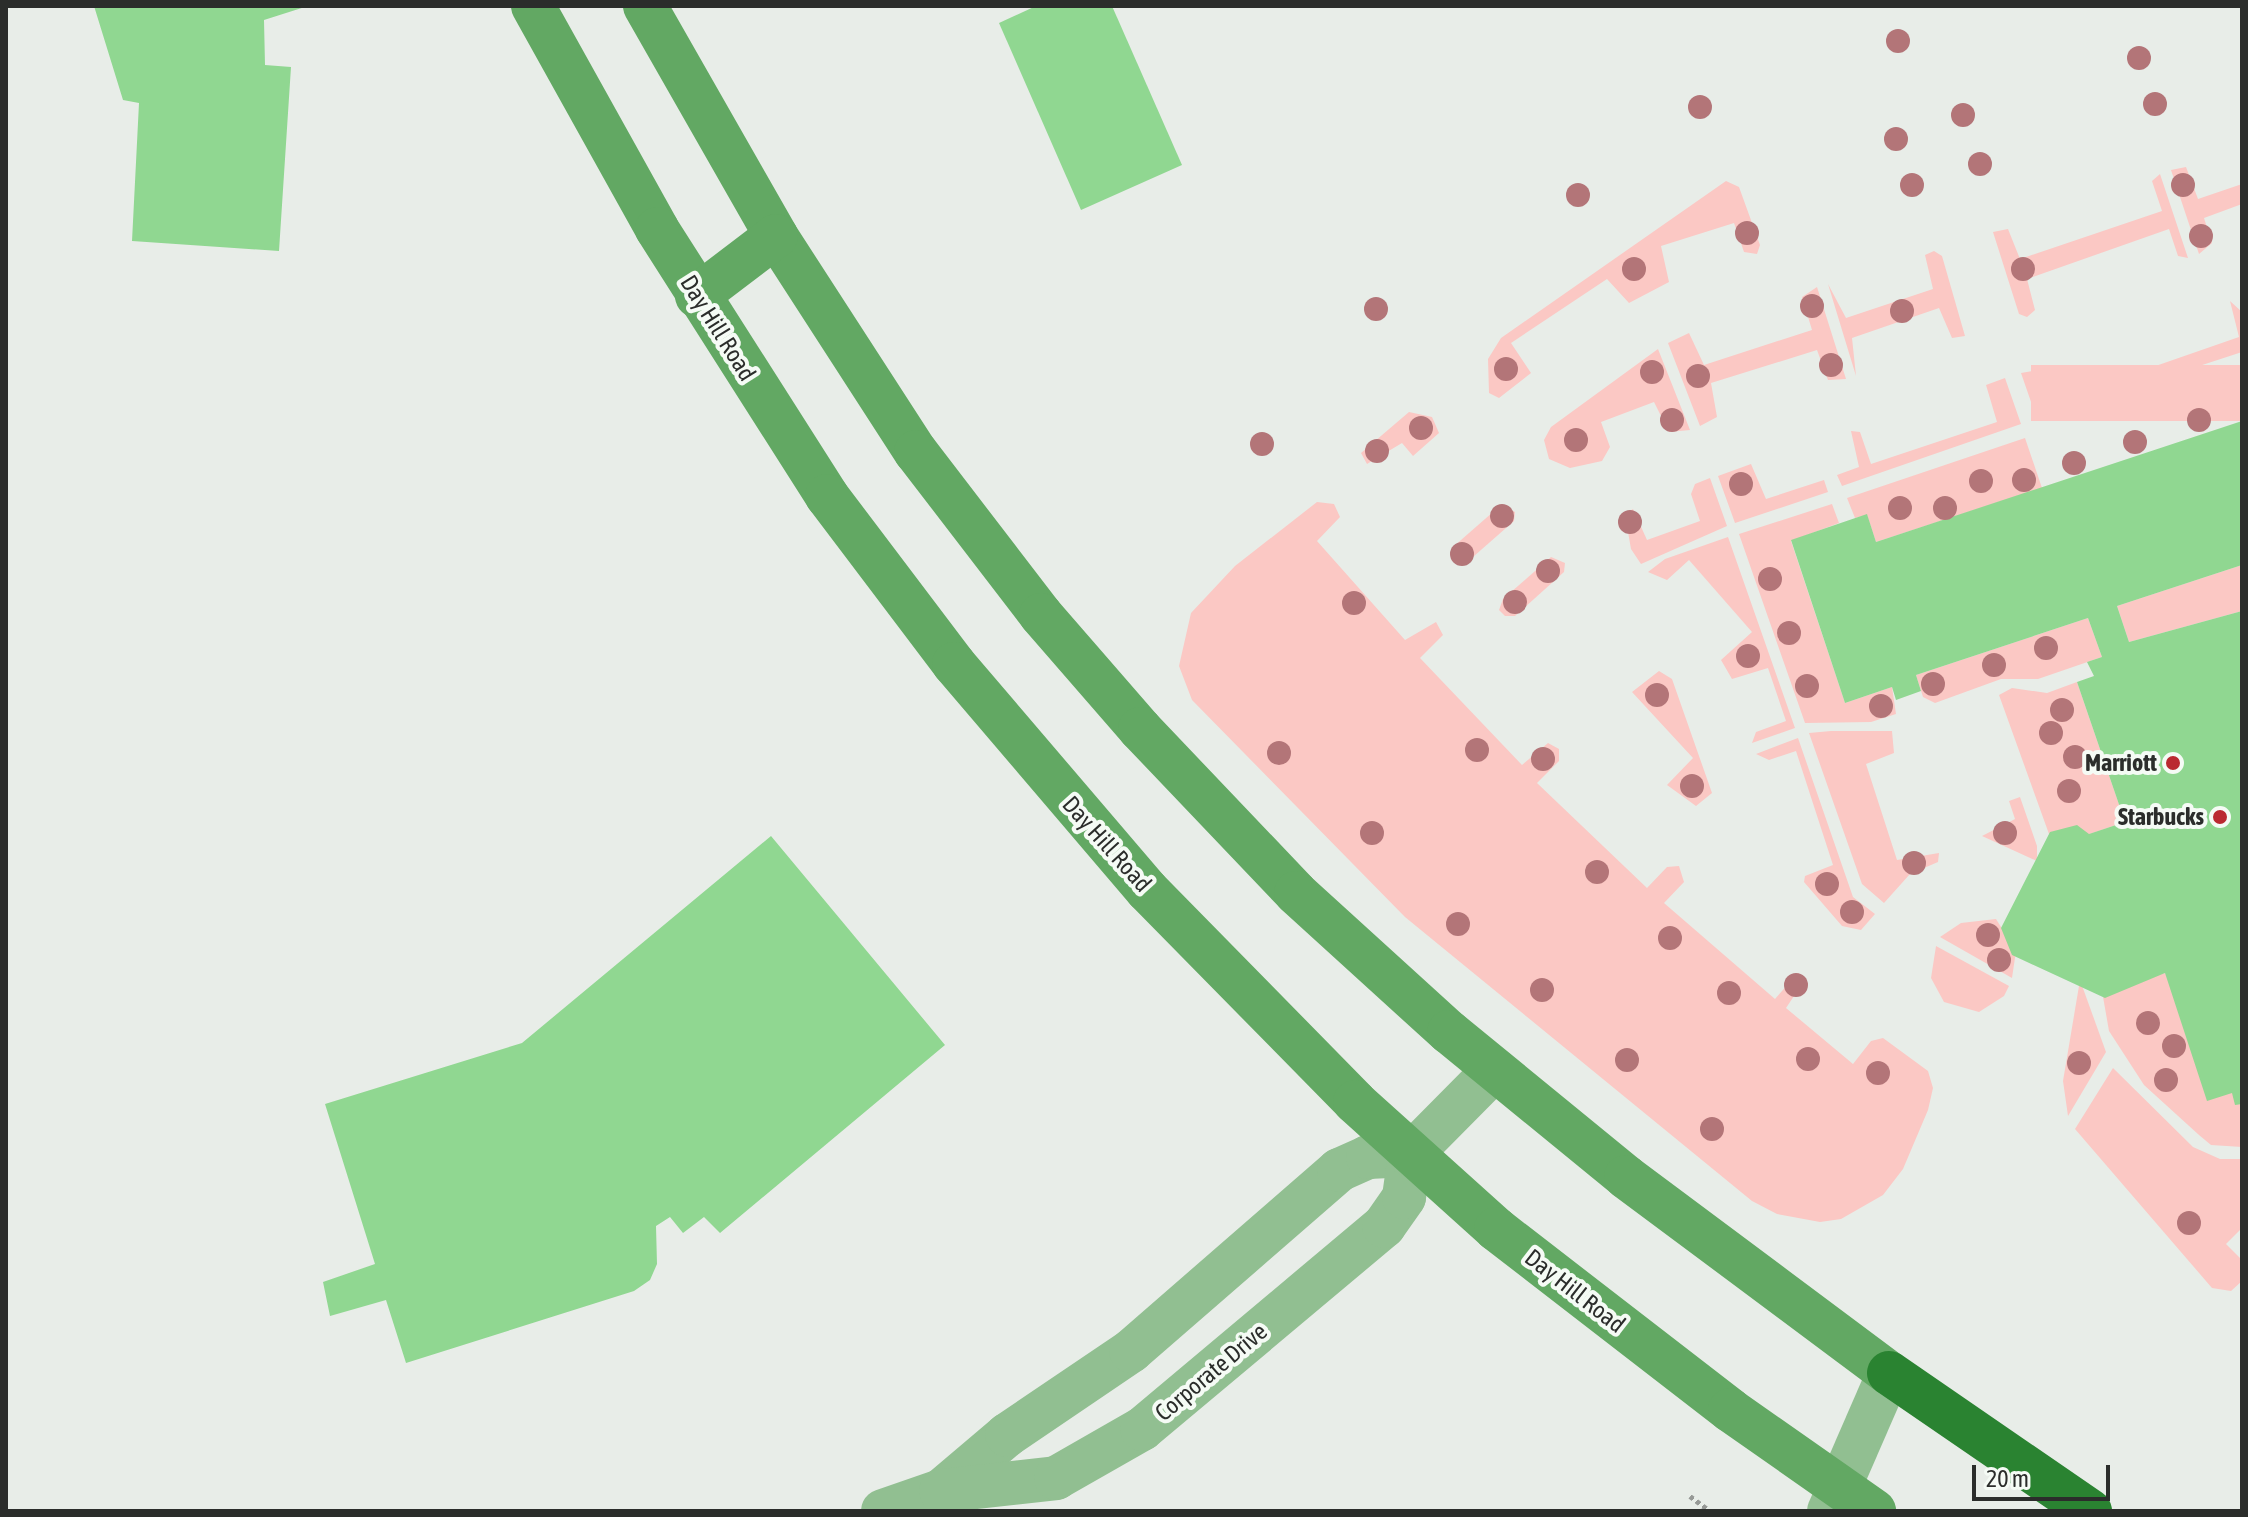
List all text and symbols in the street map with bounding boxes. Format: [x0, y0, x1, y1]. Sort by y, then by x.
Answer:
street label: Day Hill Road [674, 270, 762, 386]
place label: Marriott [2085, 749, 2157, 777]
marker: Marriott [2164, 754, 2182, 772]
street label: Day Hill Road [1056, 790, 1158, 898]
place label: Starbucks [2118, 803, 2204, 831]
marker: Starbucks [2211, 808, 2229, 826]
street label: Day Hill Road [1519, 1243, 1631, 1339]
street label: Corporate Drive [1149, 1317, 1273, 1427]
scale bar [1976, 1449, 2114, 1499]
text: 20 m [1986, 1465, 2029, 1492]

